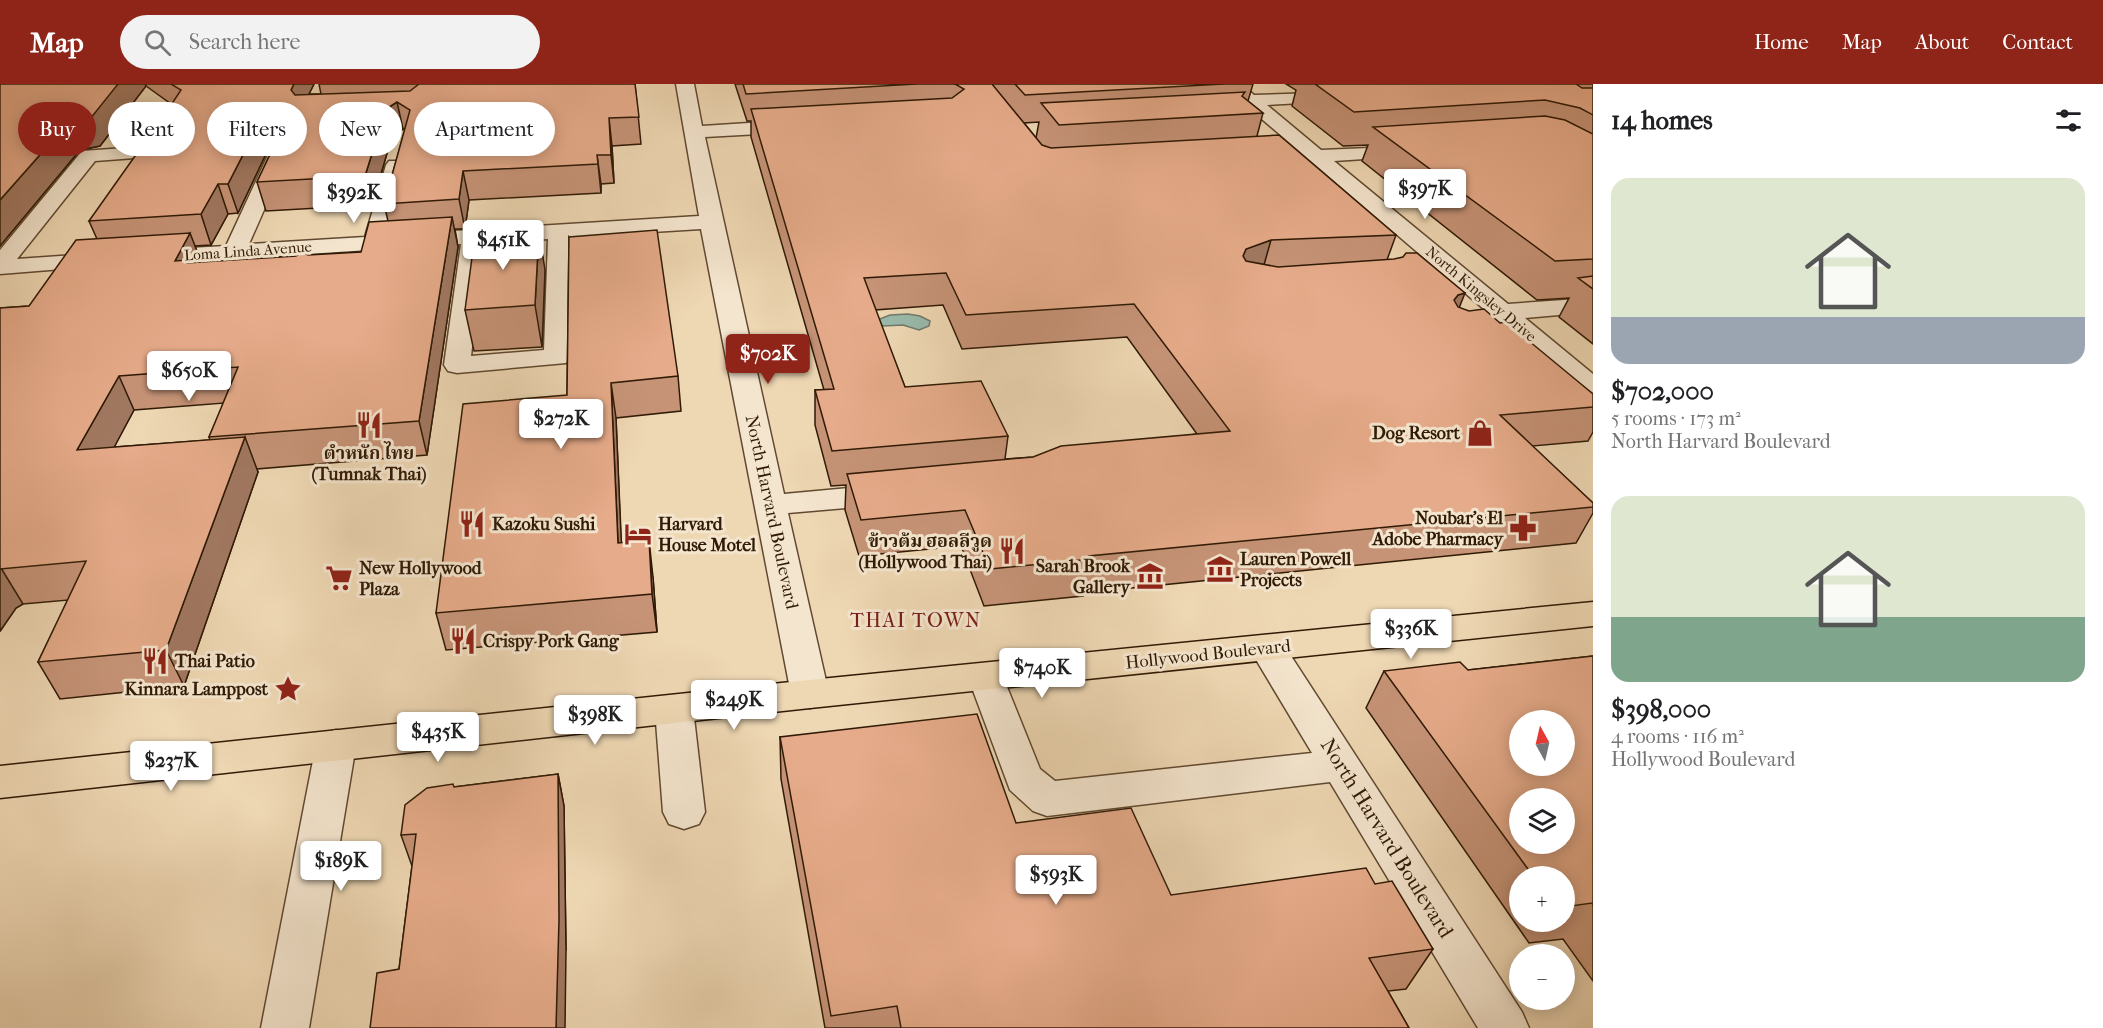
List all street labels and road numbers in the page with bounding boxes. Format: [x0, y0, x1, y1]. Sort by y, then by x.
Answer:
street label: Loma Linda Avenue [183, 238, 313, 264]
street label: North Kingsley Drive [1422, 243, 1540, 346]
street label: North Harvard Boulevard [741, 413, 802, 611]
street label: Hollywood Boulevard [1124, 635, 1292, 674]
street label: North Harvard Boulevard [1316, 734, 1459, 943]

